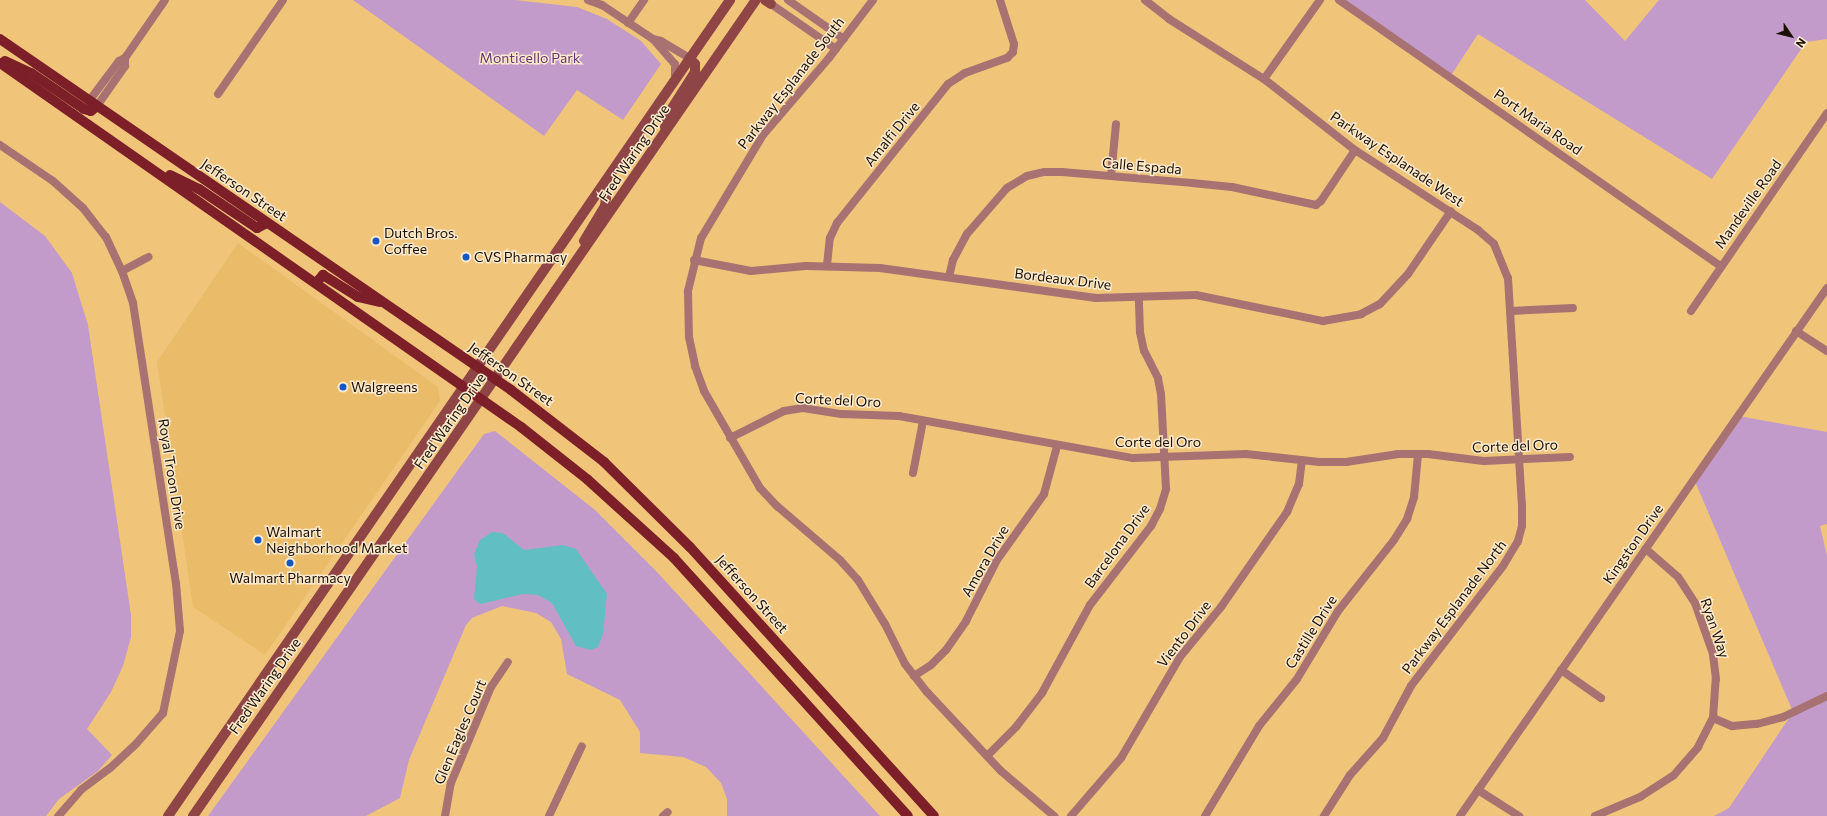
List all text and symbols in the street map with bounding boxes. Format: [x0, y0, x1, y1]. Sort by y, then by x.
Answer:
street label: Parkway Esplanade South [734, 14, 848, 152]
north arrow [1771, 16, 1811, 56]
text: N [1794, 36, 1809, 50]
park label: Monticello Park [480, 50, 580, 66]
street label: Port Maria Road [1491, 85, 1585, 159]
street label: Amalfi Drive [861, 98, 923, 170]
street label: Fred Waring Drive [595, 101, 673, 205]
street label: Parkway Esplanade West [1327, 108, 1467, 210]
street label: Calle Espada [1102, 154, 1182, 178]
street label: Jefferson Street [198, 155, 290, 225]
street label: Mandeville Road [1711, 156, 1785, 252]
place label: Dutch Bros. Coffee [384, 225, 458, 258]
marker: Dutch Bros. Coffee [371, 236, 381, 246]
place label: CVS Pharmacy [474, 249, 567, 265]
marker: CVS Pharmacy [461, 252, 471, 262]
street label: Bordeaux Drive [1014, 265, 1112, 293]
street label: Jefferson Street [465, 339, 557, 409]
street label: Fred Waring Drive [411, 370, 489, 472]
place label: Walgreens [351, 379, 418, 395]
marker: Walgreens [338, 382, 348, 392]
street label: Corte del Oro [795, 389, 881, 411]
street label: Royal Troon Drive [155, 417, 189, 531]
street label: Corte del Oro [1115, 434, 1201, 450]
street label: Corte del Oro [1472, 436, 1558, 456]
street label: Barcelona Drive [1081, 501, 1153, 591]
street label: Kingston Drive [1599, 501, 1667, 587]
street label: Amora Drive [958, 522, 1012, 600]
place label: Walmart Neighborhood Market [266, 524, 407, 556]
marker: Walmart Neighborhood Market [253, 535, 263, 545]
street label: Parkway Esplanade North [1398, 537, 1510, 677]
street label: Jefferson Street [712, 551, 792, 637]
marker: Walmart Pharmacy [285, 558, 295, 568]
place label: Walmart Pharmacy [229, 570, 351, 586]
street label: Castille Drive [1282, 592, 1340, 672]
street label: Ryan Way [1697, 596, 1733, 660]
street label: Viento Drive [1153, 597, 1215, 671]
street label: Fred Waring Drive [226, 635, 304, 737]
street label: Glen Eagles Court [430, 677, 490, 787]

